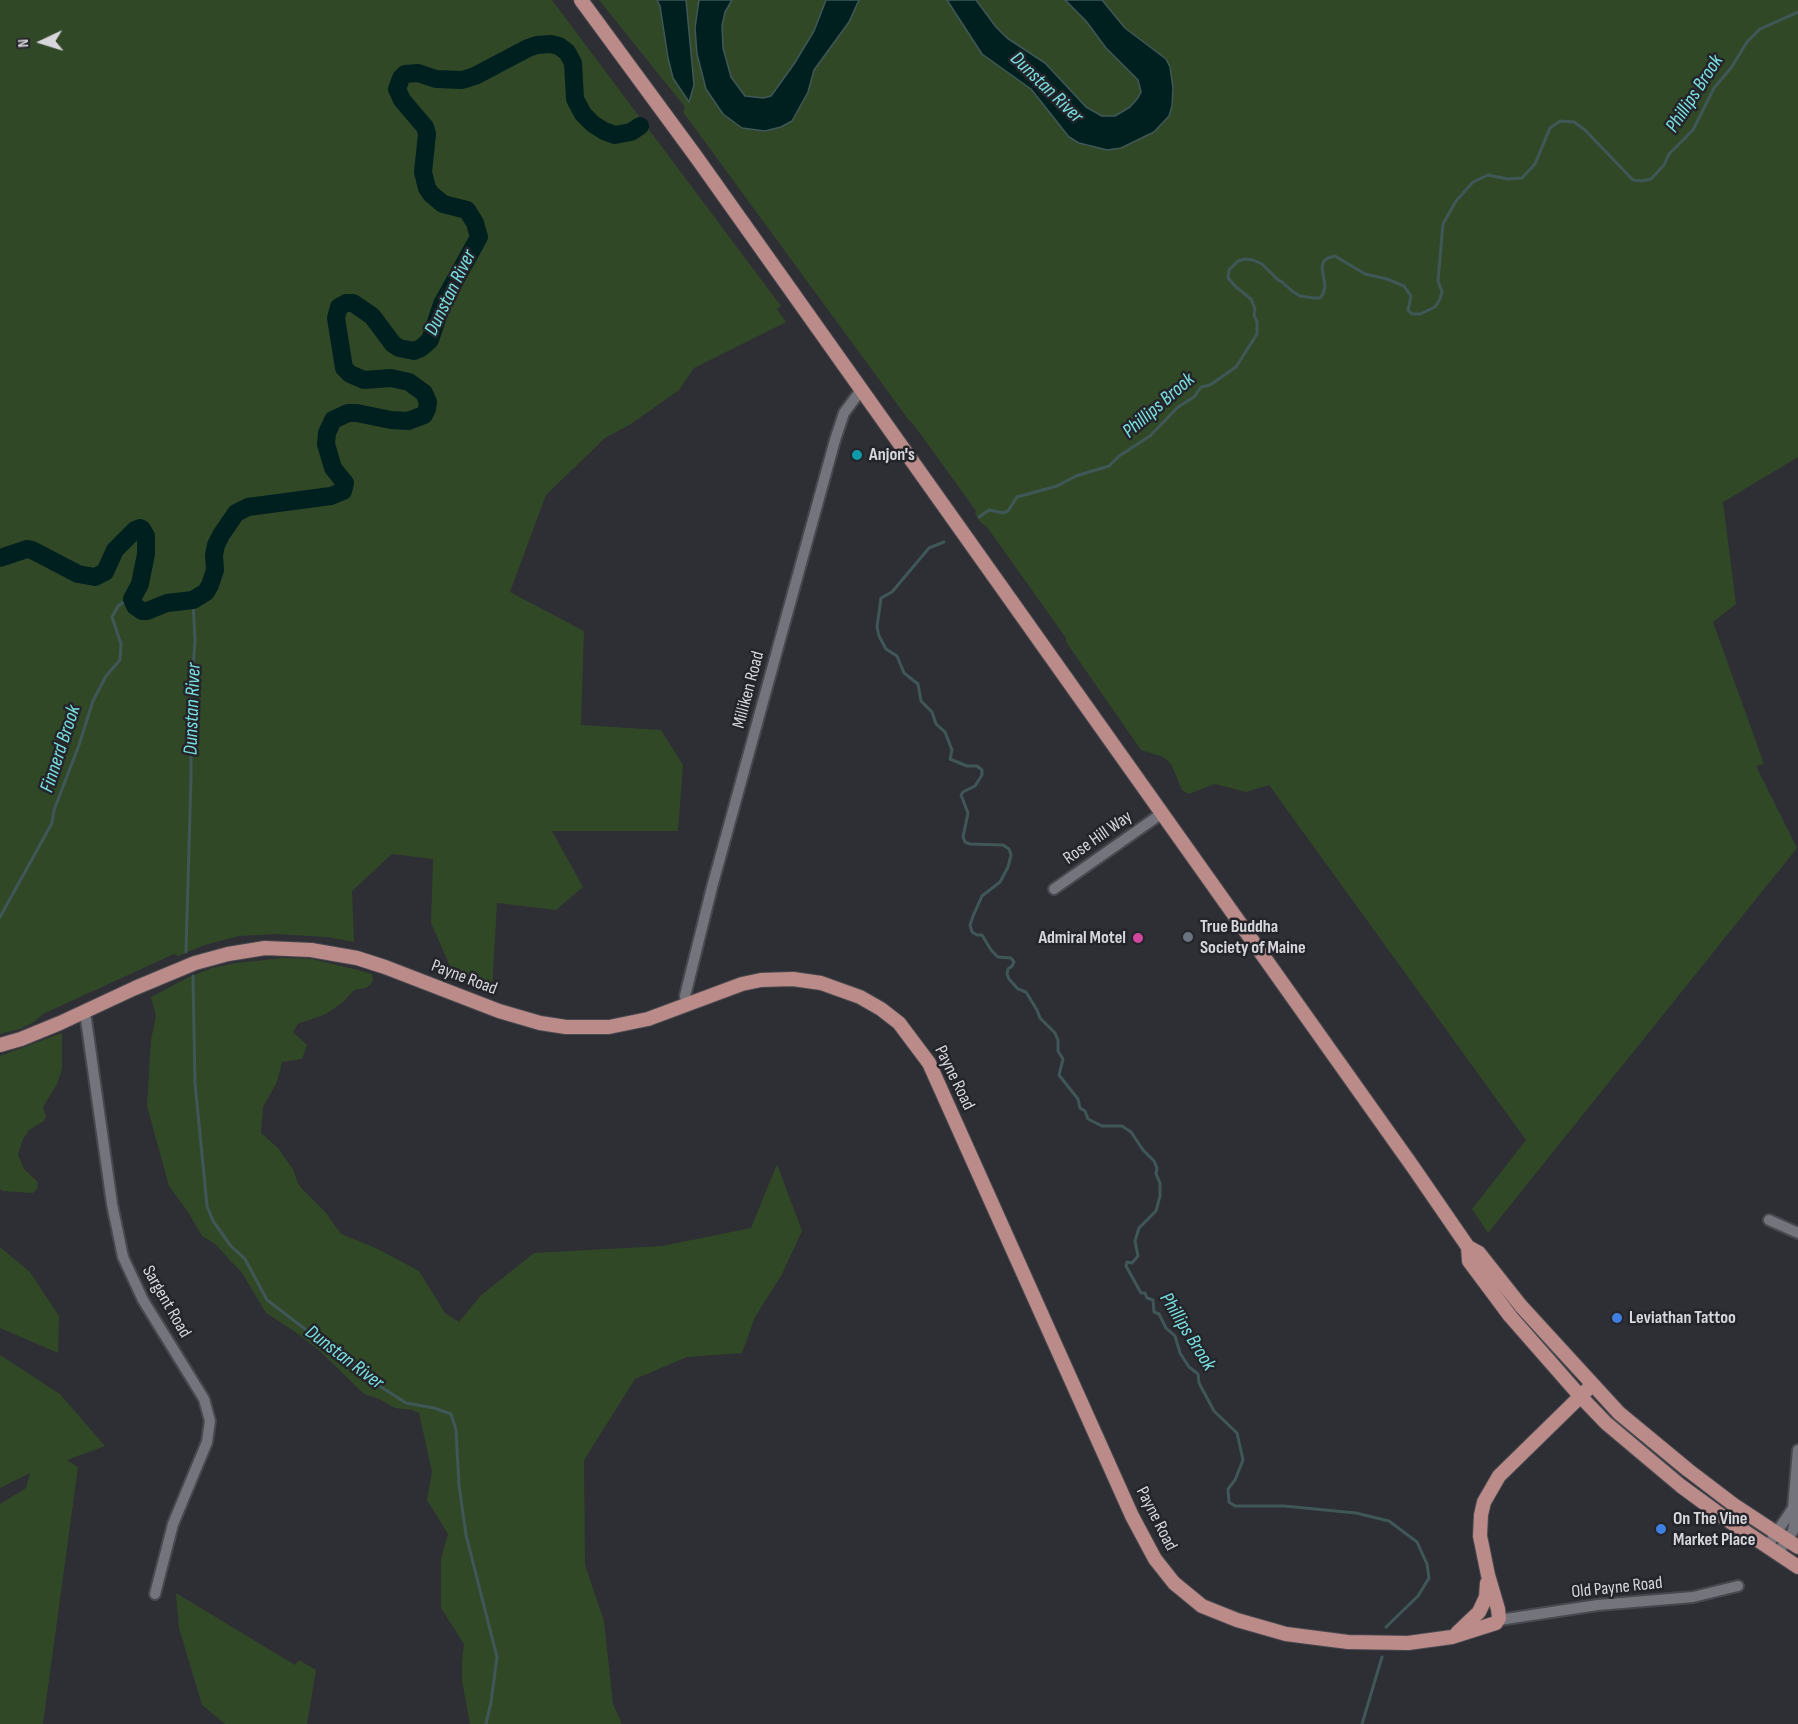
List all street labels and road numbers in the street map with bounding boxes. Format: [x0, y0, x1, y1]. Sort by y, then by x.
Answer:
street label: Milliken Road [728, 649, 770, 731]
street label: Rose Hill Way [1059, 806, 1137, 870]
street label: Payne Road [428, 956, 500, 1000]
street label: Payne Road [929, 1042, 979, 1114]
street label: Sargent Road [137, 1262, 195, 1342]
street label: Payne Road [1131, 1483, 1181, 1555]
street label: Old Payne Road [1570, 1572, 1664, 1604]

